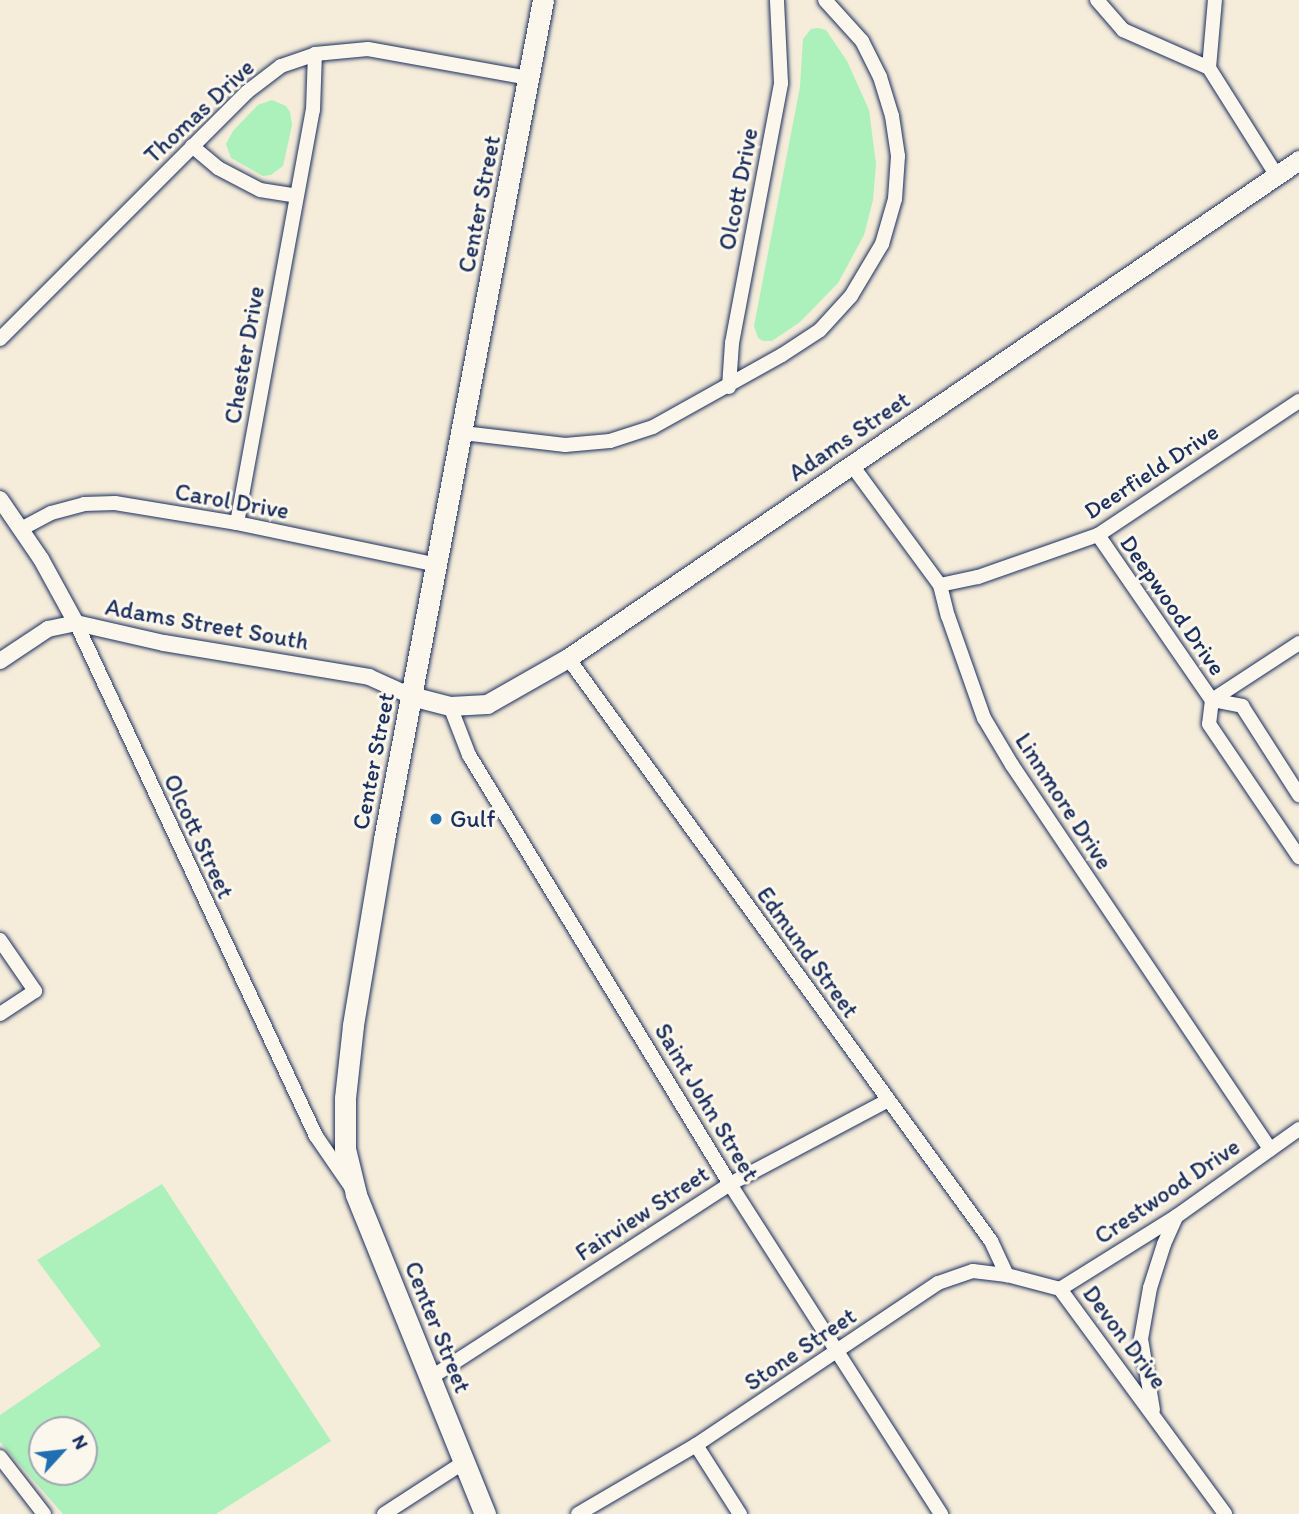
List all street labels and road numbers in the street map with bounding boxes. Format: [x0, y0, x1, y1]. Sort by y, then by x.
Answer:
street label: Thomas Drive [138, 53, 260, 169]
street label: Olcott Drive [712, 125, 764, 253]
street label: Center Street [452, 133, 506, 275]
street label: Chester Drive [218, 284, 270, 426]
street label: Adams Street [783, 385, 915, 487]
street label: Deerfield Drive [1078, 417, 1224, 525]
street label: Carol Drive [172, 477, 292, 525]
street label: Deepwood Drive [1114, 529, 1232, 681]
street label: Adams Street South [103, 592, 311, 656]
street label: Center Street [346, 690, 400, 832]
street label: Linnmore Drive [1009, 727, 1119, 875]
street label: Olcott Street [158, 769, 240, 903]
street label: Edmund Street [751, 881, 865, 1023]
street label: Saint John Street [649, 1018, 765, 1186]
street label: Crestwood Drive [1089, 1132, 1245, 1250]
street label: Fairview Street [570, 1159, 714, 1267]
street label: Center Street [399, 1257, 477, 1397]
street label: Devon Drive [1077, 1279, 1173, 1395]
street label: Stone Street [739, 1301, 861, 1397]

